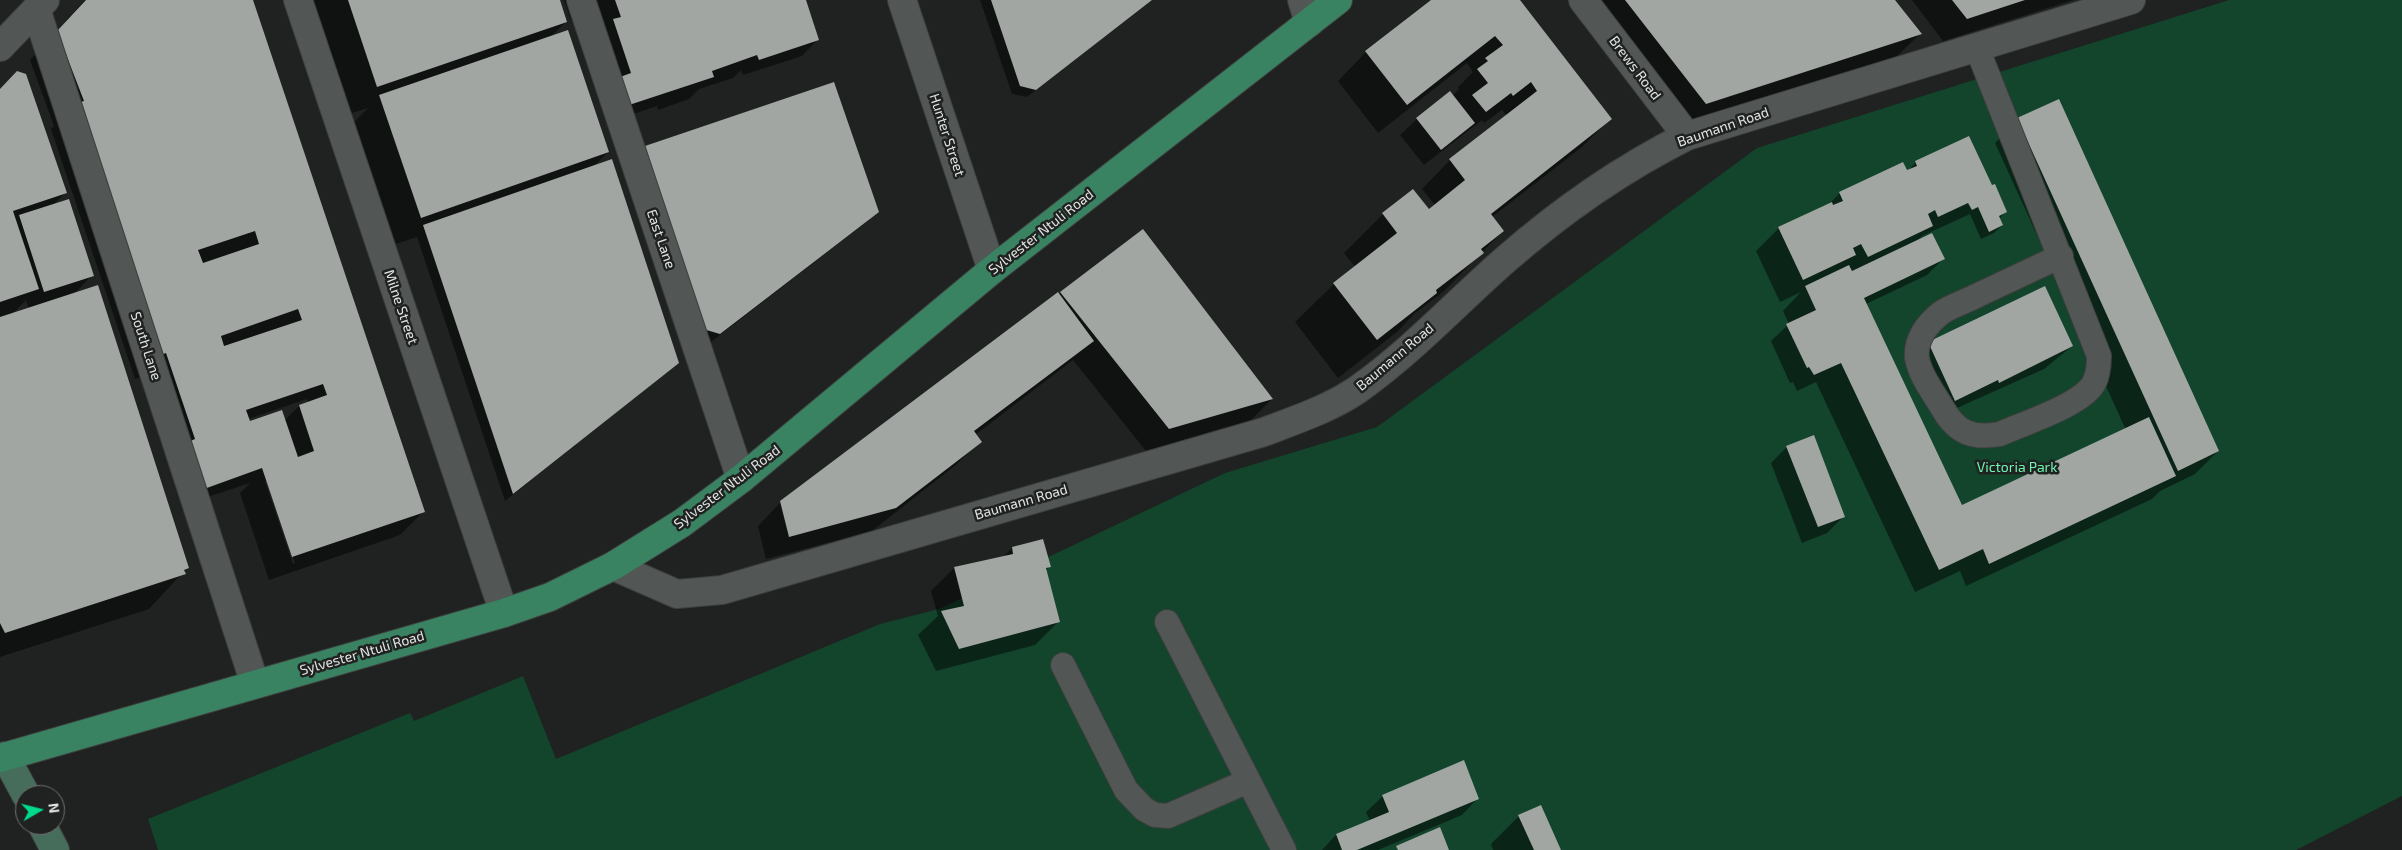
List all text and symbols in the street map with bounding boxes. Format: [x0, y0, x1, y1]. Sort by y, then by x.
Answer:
street label: Brews Road [1606, 33, 1664, 103]
street label: Hunter Street [926, 92, 968, 178]
street label: Baumann Road [1675, 103, 1771, 151]
street label: Sylvester Ntuli Road [985, 186, 1097, 278]
street label: East Lane [643, 207, 679, 271]
street label: Milne Street [380, 268, 422, 346]
street label: South Lane [127, 310, 165, 382]
street label: Baumann Road [1353, 320, 1437, 394]
street label: Sylvester Ntuli Road [671, 442, 783, 532]
park label: Victoria Park [1977, 459, 2057, 475]
street label: Baumann Road [973, 481, 1069, 523]
street label: Sylvester Ntuli Road [298, 627, 426, 679]
north arrow [15, 785, 65, 835]
text: N [45, 802, 63, 814]

